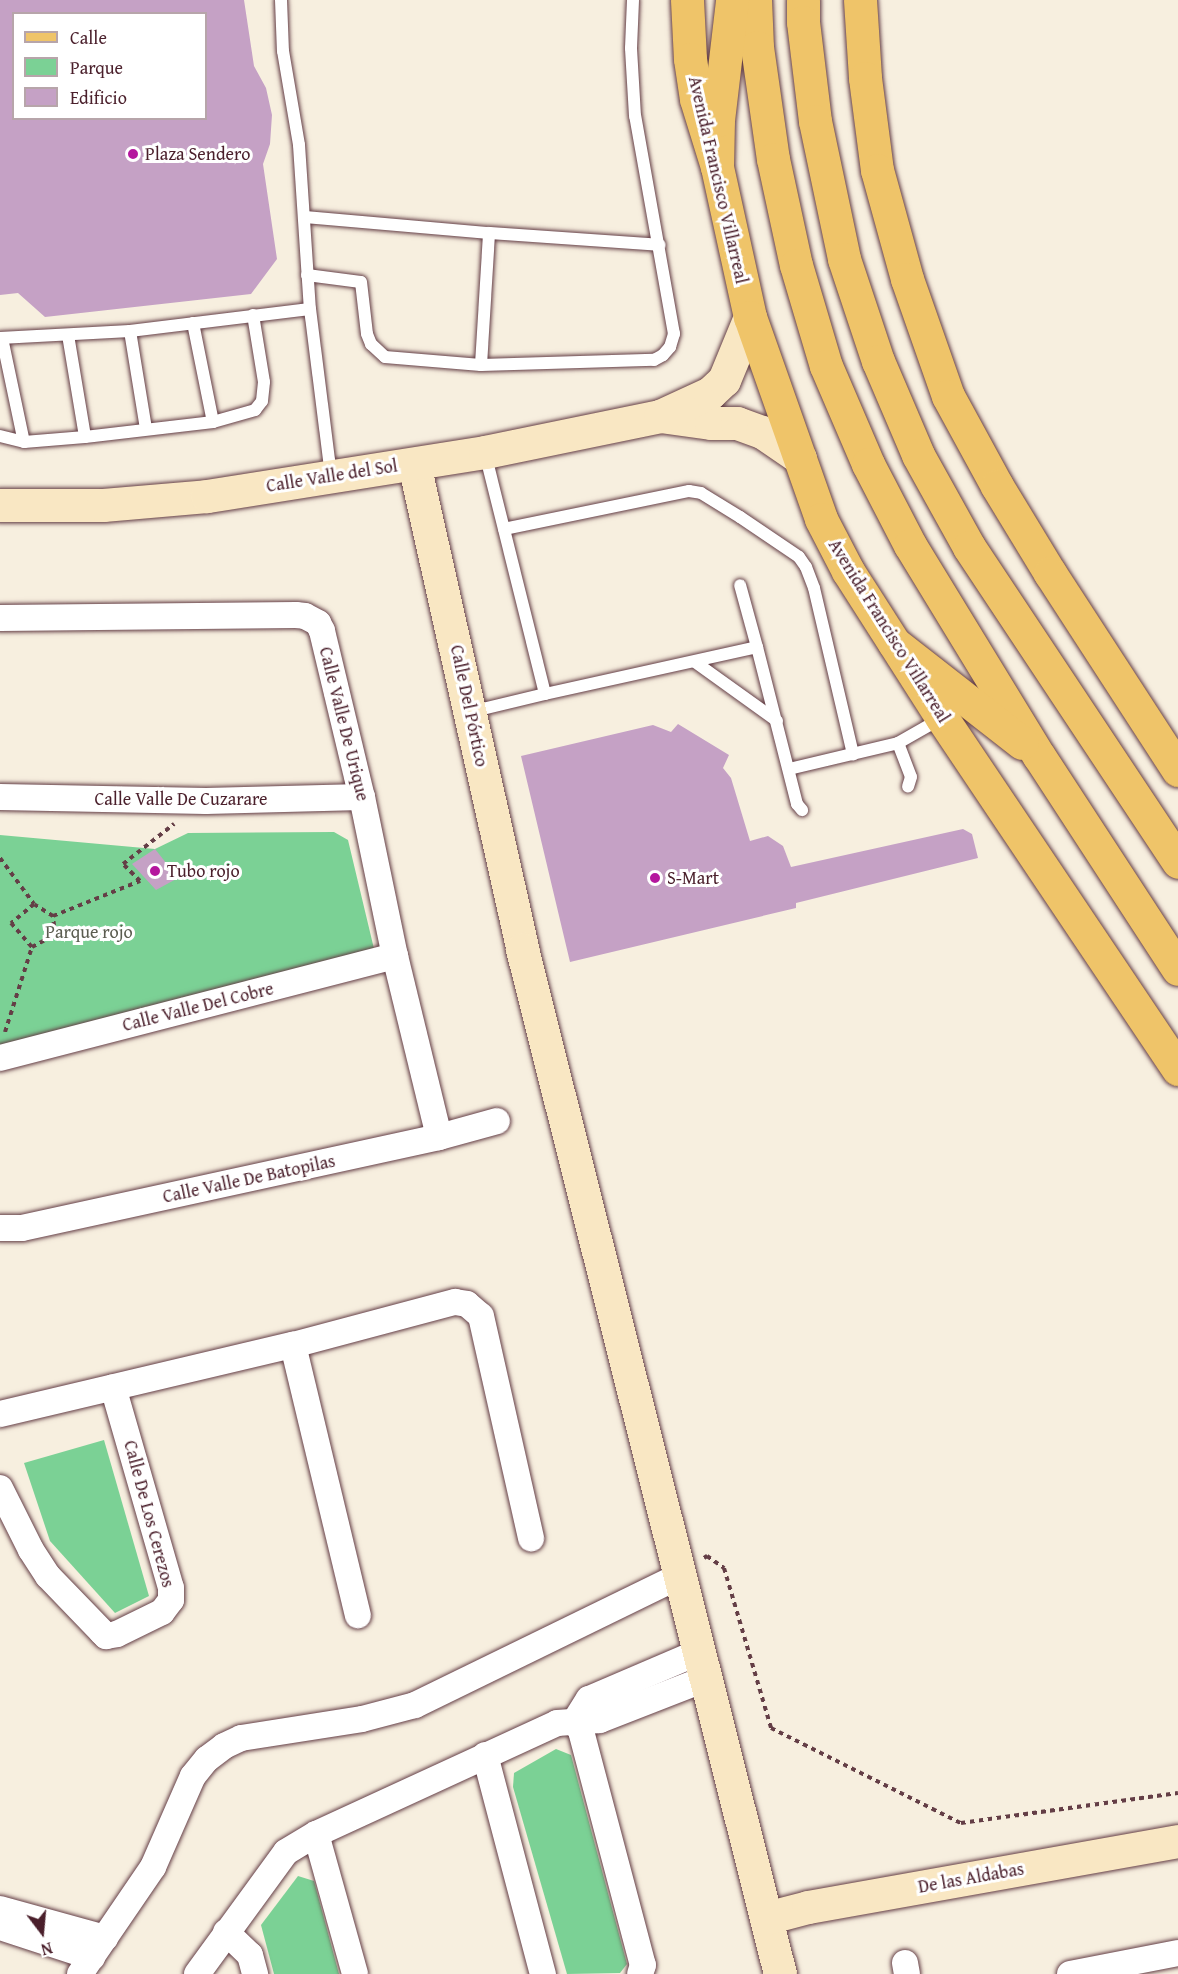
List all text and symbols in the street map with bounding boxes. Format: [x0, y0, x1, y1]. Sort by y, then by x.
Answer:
legend [12, 12, 207, 120]
text: Calle [70, 24, 107, 51]
text: Parque [70, 54, 123, 81]
street label: Avenida Francisco Villarreal [684, 74, 752, 286]
text: Edificio [70, 84, 127, 111]
place label: Plaza Sendero [145, 143, 250, 165]
marker: Plaza Sendero [126, 147, 140, 161]
street label: Calle Valle del Sol [265, 455, 399, 497]
street label: Avenida Francisco Villarreal [824, 535, 954, 727]
street label: Calle Del Pórtico [446, 643, 492, 769]
street label: Calle Valle De Urique [314, 645, 374, 803]
street label: Calle Valle De Cuzarare [94, 788, 268, 810]
place label: Tubo rojo [167, 860, 240, 882]
marker: Tubo rojo [148, 864, 162, 878]
place label: S-Mart [667, 867, 719, 889]
marker: S-Mart [648, 871, 662, 885]
park label: Parque rojo [45, 921, 133, 943]
street label: Calle Valle Del Cobre [120, 978, 276, 1036]
street label: Calle Valle De Batopilas [161, 1150, 337, 1208]
street label: Calle De Los Cerezos [119, 1438, 179, 1590]
street label: De las Aldabas [916, 1858, 1026, 1898]
north arrow [12, 1902, 72, 1962]
text: N [39, 1936, 55, 1962]

